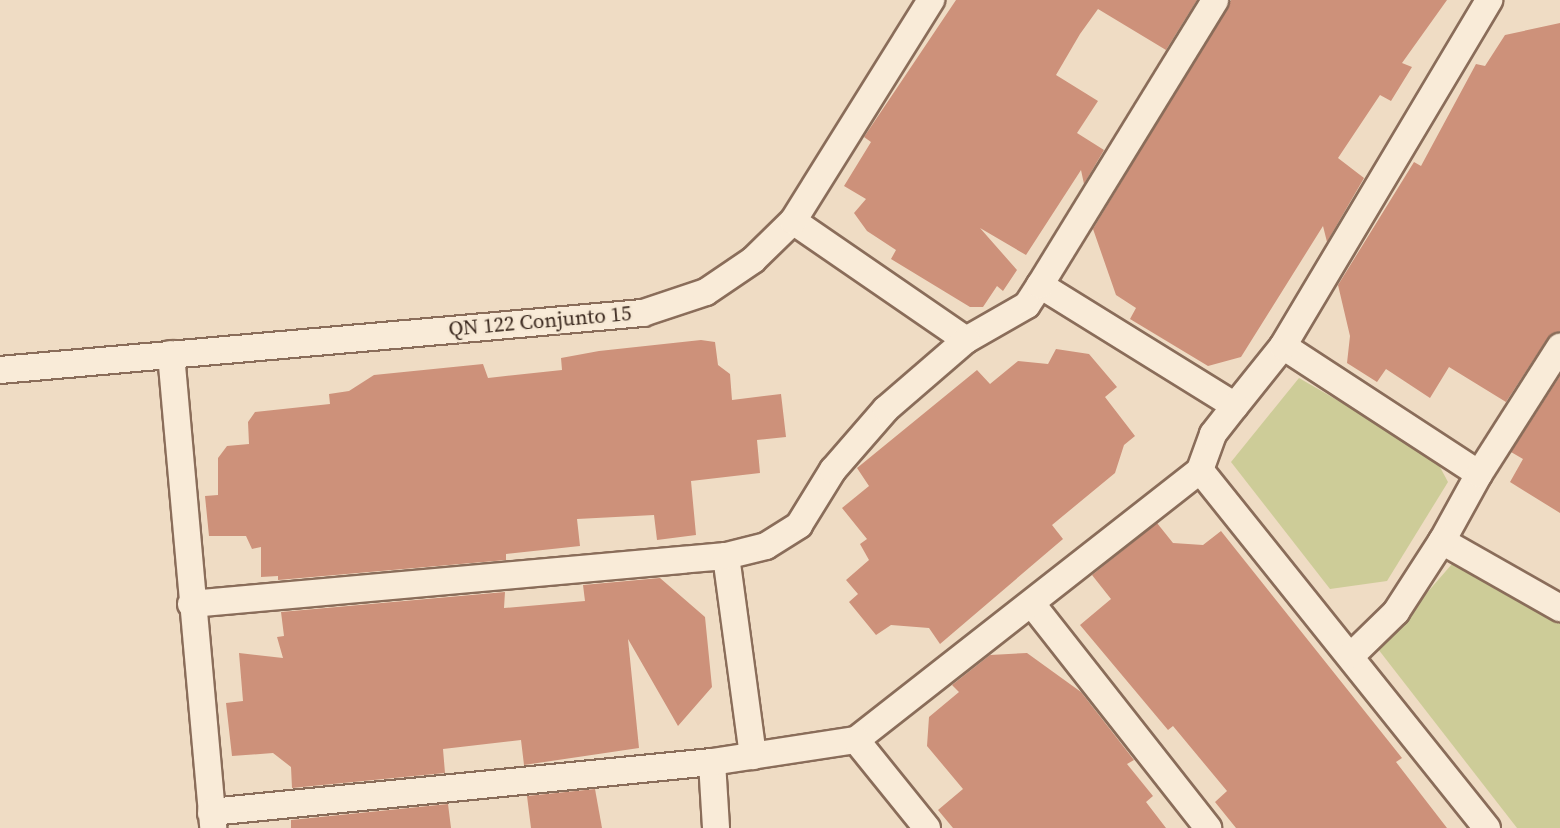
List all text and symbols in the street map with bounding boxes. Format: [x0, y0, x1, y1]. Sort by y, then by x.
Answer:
street label: QN 122 Conjunto 15 [447, 300, 633, 342]

